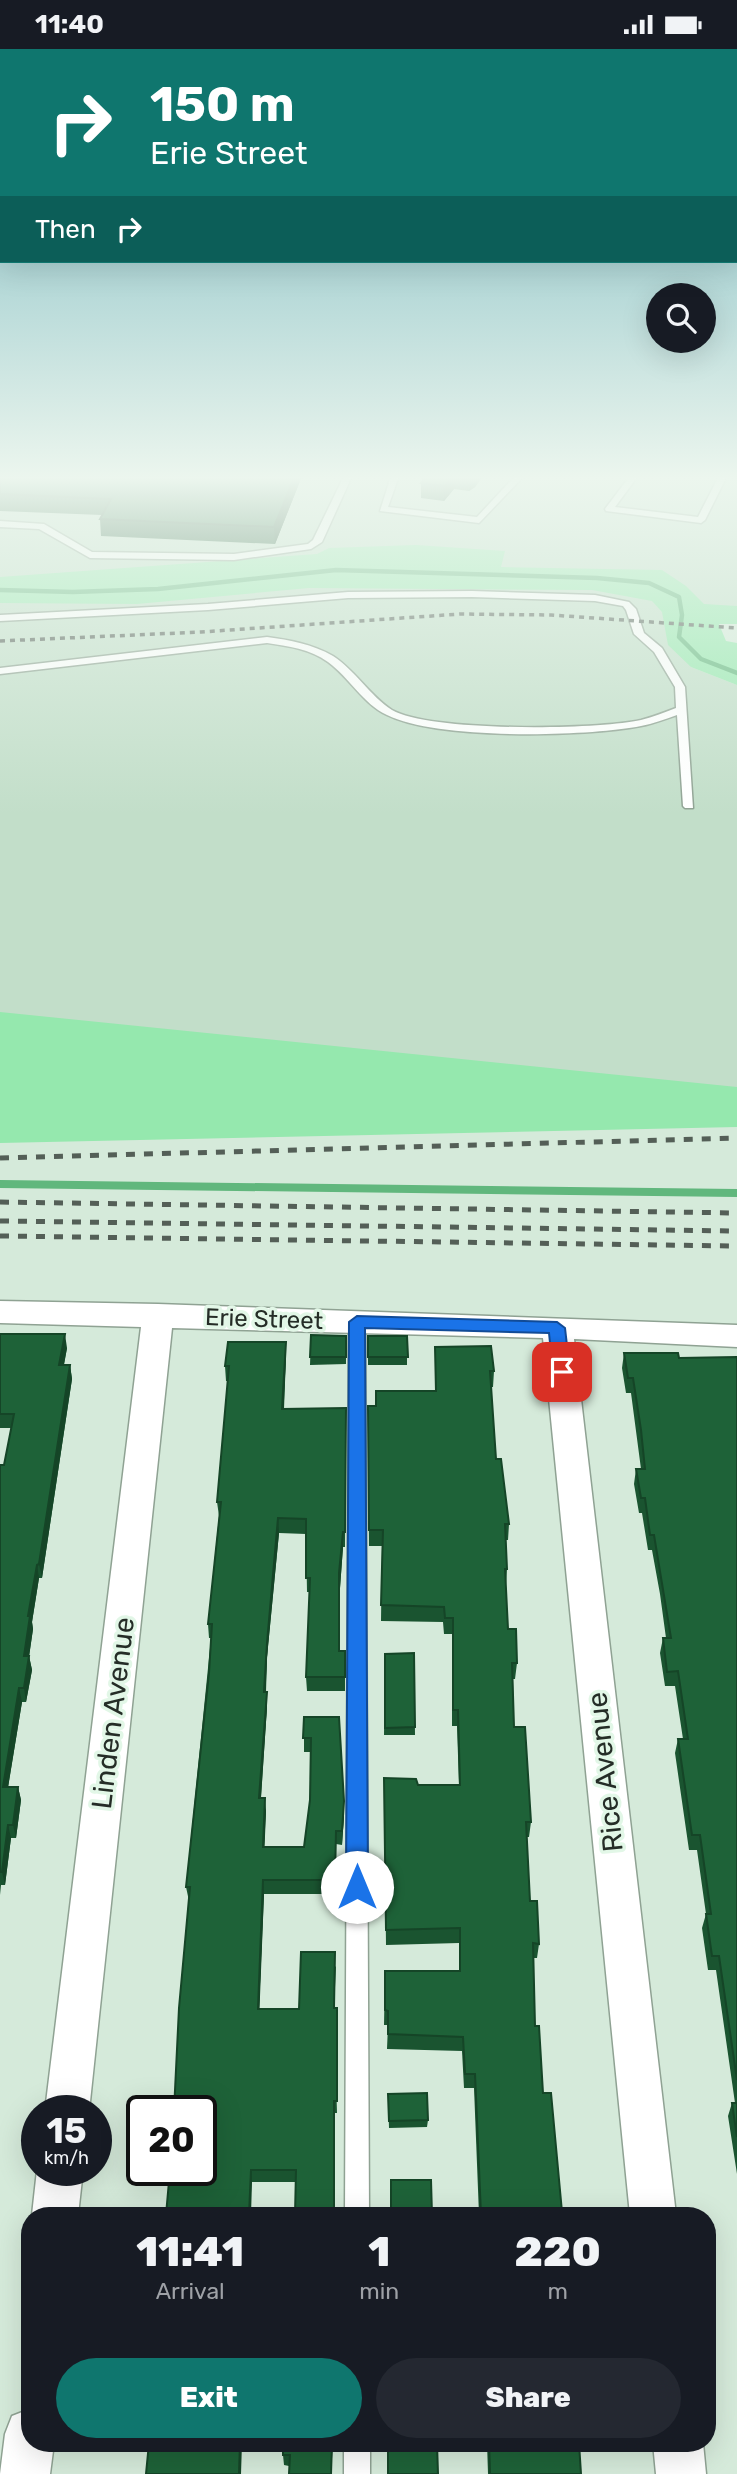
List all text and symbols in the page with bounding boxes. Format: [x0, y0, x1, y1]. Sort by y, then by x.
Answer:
text: 11:40 [35, 9, 104, 40]
text: 150 m [150, 75, 295, 133]
icon: right [35, 77, 126, 168]
text: Erie Street [150, 134, 308, 172]
icon: right [110, 210, 148, 248]
text: Then [35, 214, 96, 245]
map controls [646, 283, 716, 353]
button: search [646, 283, 716, 353]
street label: Erie Street [204, 1303, 324, 1335]
pin [532, 1342, 592, 1402]
icon: arrive [543, 1353, 581, 1391]
street label: Linden Avenue [85, 1615, 141, 1811]
street label: Rice Avenue [580, 1690, 630, 1854]
position arrow [320, 1850, 394, 1924]
speed limit sign: 20 [126, 2095, 217, 2186]
text: 15 [46, 2110, 87, 2152]
text: km/h [44, 2147, 89, 2169]
text: 11:41 [136, 2227, 244, 2277]
text: 1 [368, 2227, 390, 2277]
text: 220 [515, 2227, 601, 2277]
text: Arrival [156, 2277, 225, 2305]
text: min [359, 2277, 399, 2305]
text: m [547, 2277, 568, 2305]
button: Exit [56, 2358, 362, 2438]
button: Share [376, 2358, 681, 2438]

